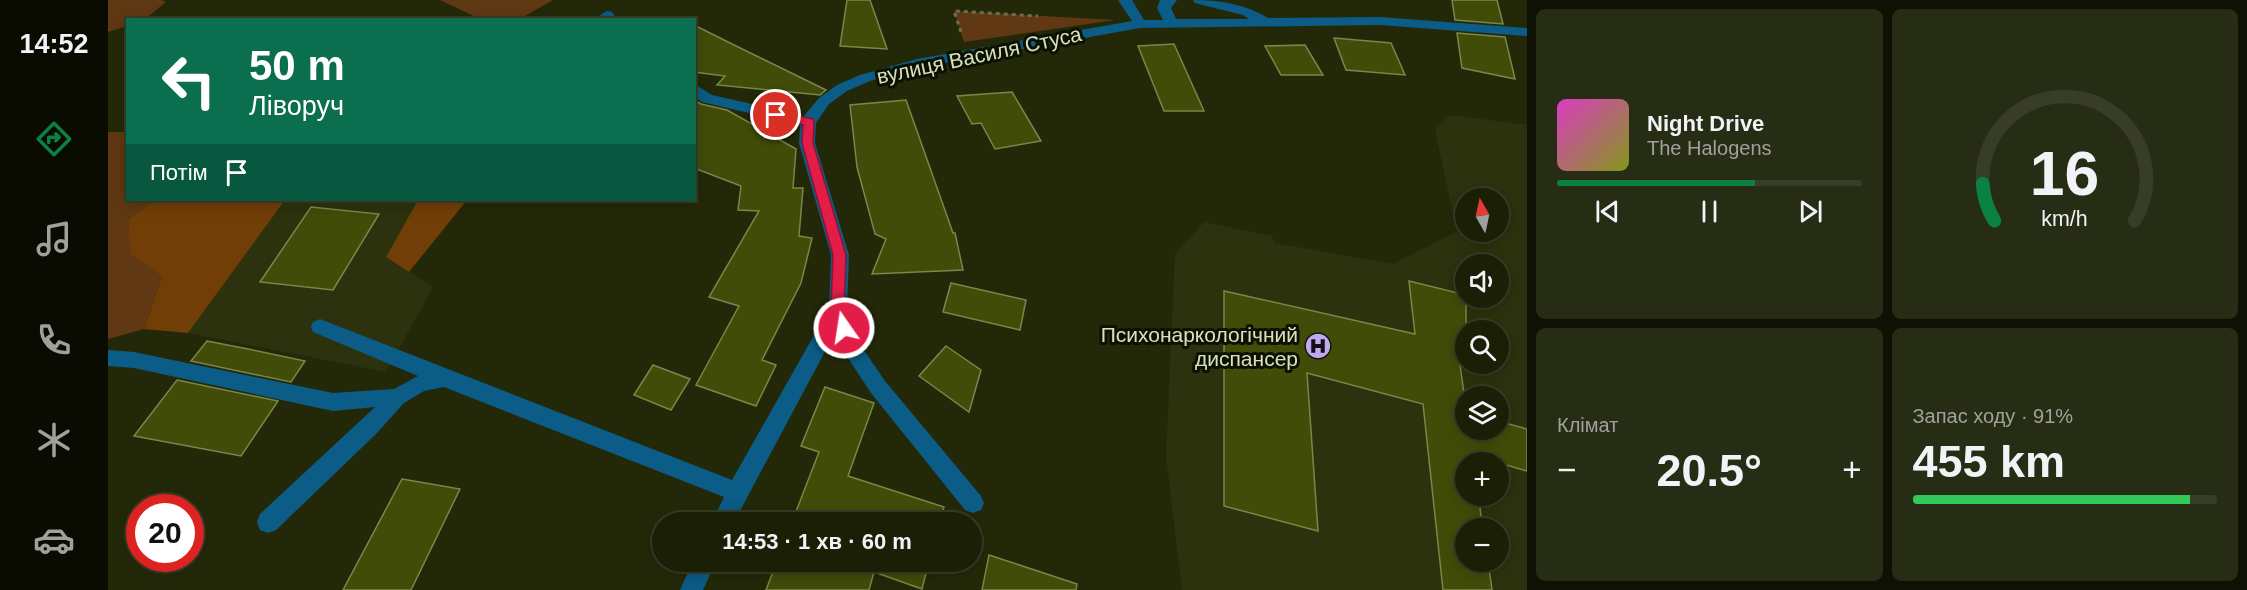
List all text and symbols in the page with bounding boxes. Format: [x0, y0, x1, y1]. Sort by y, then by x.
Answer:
street label: вулиця Василя Стуса [874, 22, 1084, 88]
text: 14:52 [19, 29, 89, 59]
icon: left [150, 42, 228, 120]
text: 50 m [249, 42, 345, 89]
pin [750, 89, 801, 140]
text: Ліворуч [249, 91, 344, 121]
icon: arrive [759, 98, 792, 131]
text: Night Drive [1647, 111, 1764, 136]
icon: directions [33, 118, 75, 160]
text: The Halogens [1647, 137, 1772, 159]
text: 16 [2030, 139, 2099, 208]
icon: arrive [220, 156, 253, 189]
text: Потім [150, 160, 208, 185]
north arrow [1455, 188, 1509, 242]
map controls [1455, 188, 1509, 572]
icon: previous [1591, 195, 1624, 228]
icon: pause [1693, 195, 1726, 228]
icon: next [1794, 195, 1827, 228]
text: km/h [2042, 207, 2088, 231]
icon: music [33, 218, 75, 260]
button: sound [1455, 254, 1509, 308]
position arrow [812, 296, 876, 360]
icon: phone [33, 319, 75, 361]
button: search [1455, 320, 1509, 374]
place label: Психонаркологічний диспансер [1101, 323, 1298, 370]
hospital icon: Психонаркологічний диспансер [1303, 331, 1333, 361]
button: layers [1455, 386, 1509, 440]
text: Запас ходу · 91% [1913, 405, 2073, 427]
text: Клімат [1557, 414, 1618, 436]
icon: climate [33, 419, 75, 461]
text: 455 km [1913, 436, 2065, 487]
text: 20.5° [1656, 445, 1762, 496]
text: − [1557, 451, 1576, 488]
text: + [1842, 451, 1862, 488]
button: + [1455, 452, 1509, 506]
speed limit sign: 20 [126, 494, 204, 572]
button: − [1455, 518, 1509, 572]
icon: car [33, 519, 75, 561]
text: 14:53 · 1 хв · 60 m [722, 529, 912, 554]

